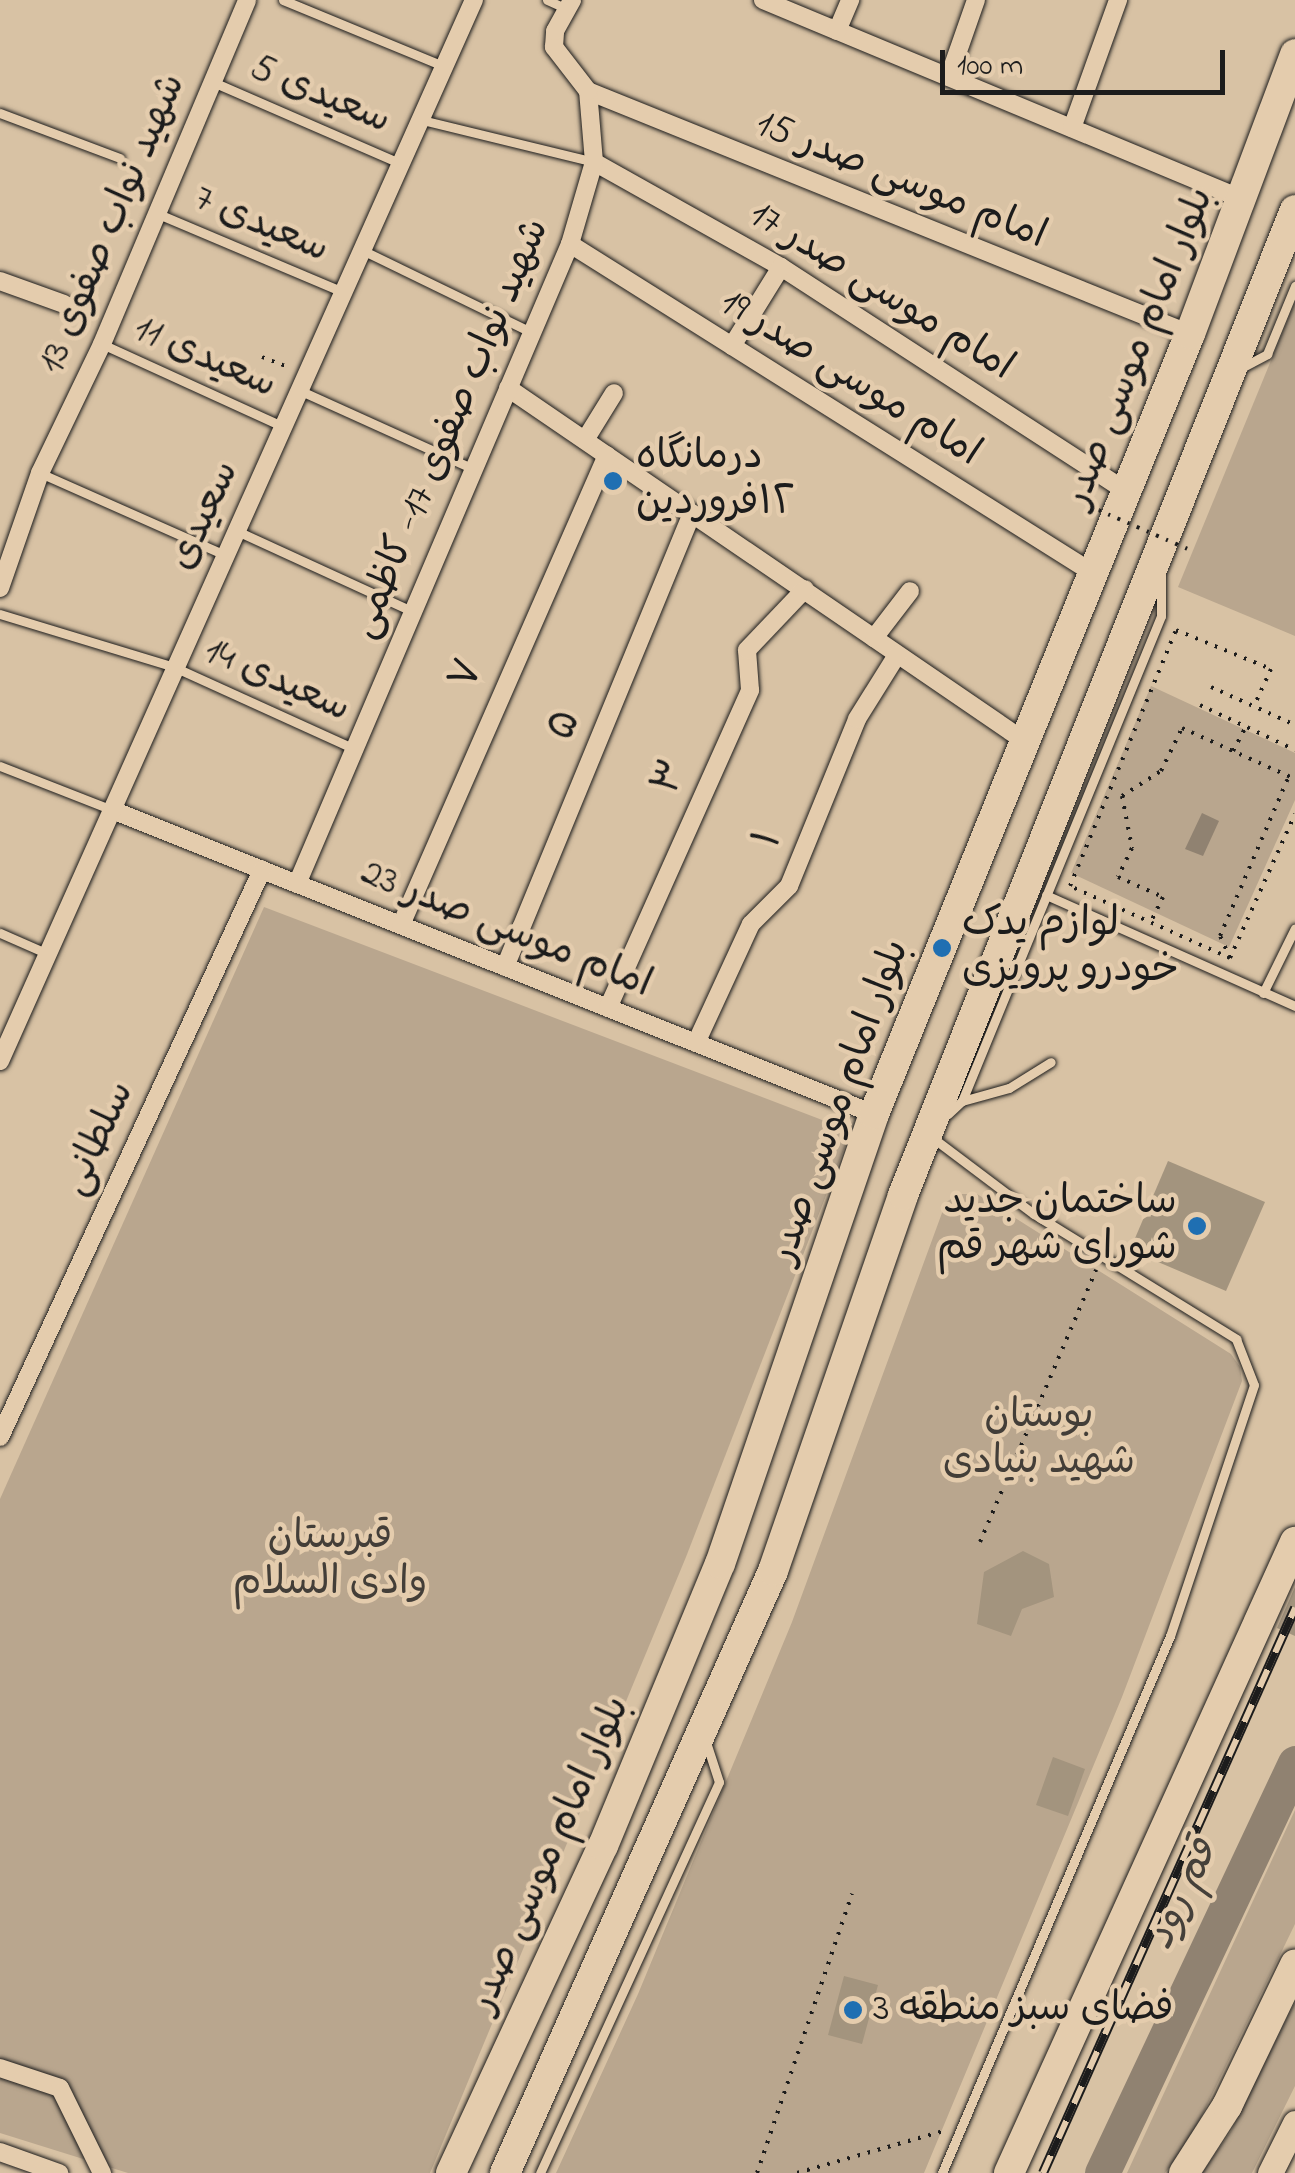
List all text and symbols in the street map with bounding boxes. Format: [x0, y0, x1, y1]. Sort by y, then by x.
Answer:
scale bar [945, 30, 1230, 92]
street label: سعیدی 5 [243, 44, 397, 146]
text: 100 m [957, 45, 1023, 89]
street label: شهید نواب صفوی 13 [28, 67, 198, 381]
street label: امام موسی صدر 15 [749, 101, 1053, 261]
street label: سعیدی 7 [187, 175, 335, 275]
street label: بلوار امام موسی صدر [1054, 181, 1226, 515]
street label: امام موسی صدر 17 [740, 192, 1022, 392]
street label: شهید نواب صفوی 17- کاظمی [341, 212, 561, 646]
street label: امام موسی صدر 19 [711, 280, 989, 478]
street label: سعیدی 11 [127, 306, 283, 410]
place label: درمانگاه ١٢فروردین [636, 434, 797, 528]
street label: سعیدی [159, 454, 251, 578]
marker: درمانگاه ١٢فروردین [600, 468, 626, 494]
street label: سعیدی 14 [197, 628, 357, 734]
street label: ۷ [440, 653, 496, 697]
street label: ۵ [539, 704, 593, 748]
street label: ۳ [643, 753, 701, 803]
street label: ۱ [745, 824, 795, 856]
street label: امام موسی صدر 23 [353, 850, 659, 1010]
place label: لوازم یدک خودرو پرویزی [962, 901, 1179, 995]
street label: بلوار امام موسی صدر [760, 934, 922, 1270]
marker: لوازم یدک خودرو پرویزی [931, 937, 953, 959]
street label: سلطانی [52, 1074, 146, 1204]
place label: ساختمان جدید شورای شهر قم [937, 1179, 1177, 1273]
marker: ساختمان جدید شورای شهر قم [1186, 1215, 1208, 1237]
park label: بوستان شهید بنیادی [943, 1393, 1135, 1487]
park label: قبرستان وادی السلام [232, 1514, 428, 1608]
street label: بلوار امام موسی صدر [460, 1690, 642, 2020]
water label: قم رود [1136, 1832, 1230, 1958]
place label: فضای سبز منطقه 3 [873, 1986, 1174, 2034]
marker: فضای سبز منطقه 3 [842, 1999, 864, 2021]

